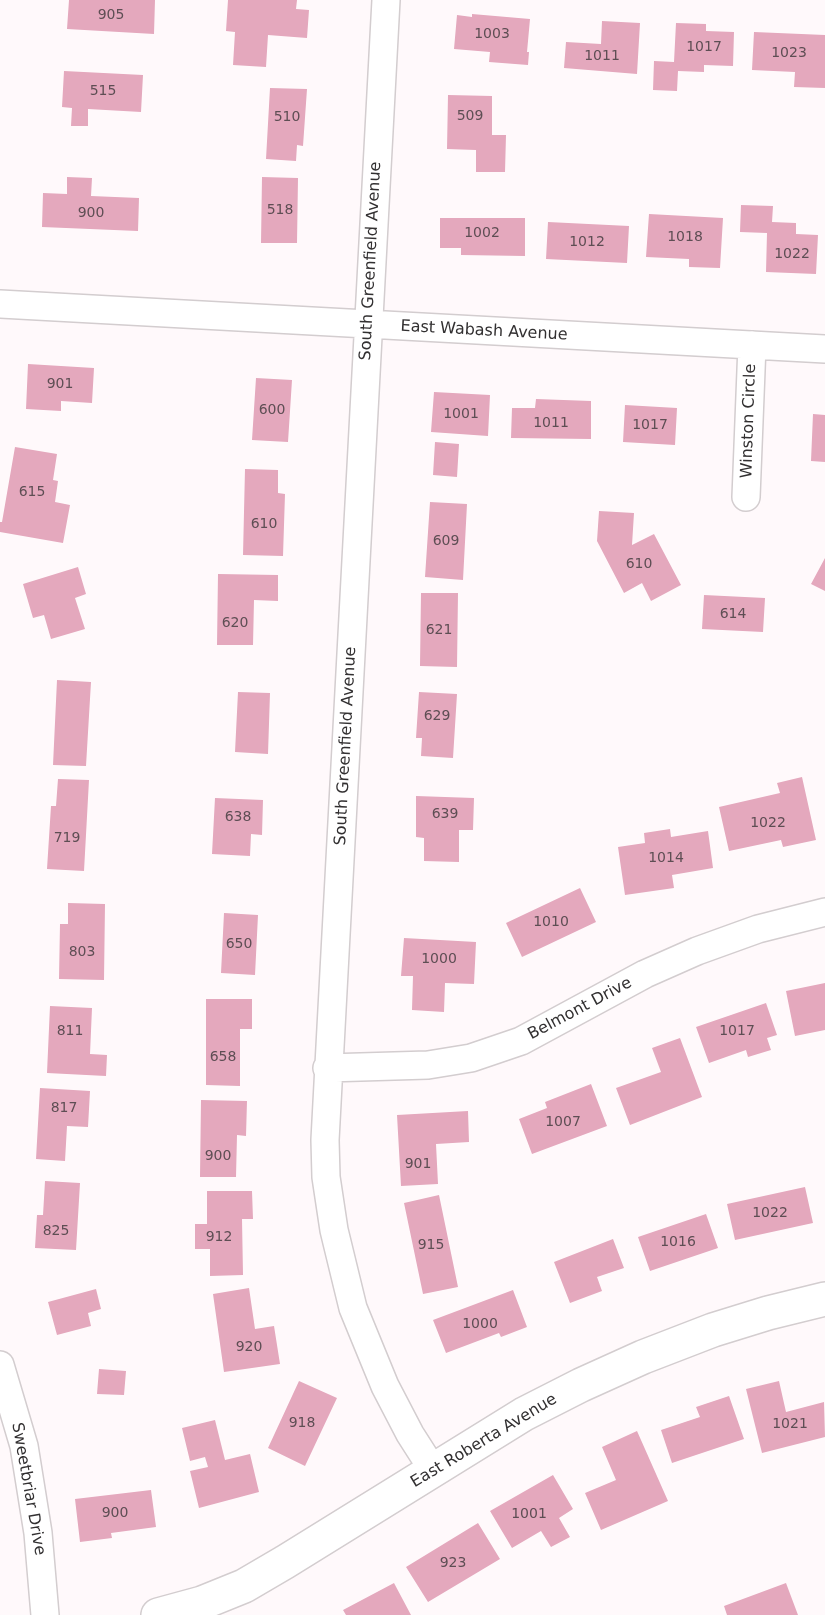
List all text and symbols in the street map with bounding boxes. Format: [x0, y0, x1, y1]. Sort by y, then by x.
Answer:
house number: 905 [98, 7, 124, 23]
house number: 1003 [474, 26, 510, 42]
house number: 1017 [686, 39, 722, 55]
house number: 1023 [771, 45, 807, 61]
house number: 1011 [584, 48, 620, 64]
house number: 515 [90, 83, 116, 99]
house number: 509 [457, 108, 483, 124]
house number: 510 [274, 109, 300, 125]
street label: South Greenfield Avenue [356, 161, 386, 361]
house number: 518 [267, 202, 293, 218]
house number: 900 [78, 205, 104, 221]
house number: 1002 [464, 225, 500, 241]
house number: 1018 [667, 229, 703, 245]
house number: 1012 [569, 234, 605, 250]
house number: 1022 [774, 246, 810, 262]
street label: East Wabash Avenue [400, 317, 568, 345]
street label: Winston Circle [737, 363, 761, 479]
house number: 901 [47, 376, 73, 392]
house number: 600 [259, 402, 285, 418]
house number: 1001 [443, 406, 479, 422]
house number: 1011 [533, 415, 569, 431]
house number: 1017 [632, 417, 668, 433]
house number: 615 [19, 484, 45, 500]
house number: 610 [251, 516, 277, 532]
house number: 609 [433, 533, 459, 549]
house number: 610 [626, 556, 652, 572]
house number: 614 [720, 606, 746, 622]
house number: 620 [222, 615, 248, 631]
house number: 621 [426, 622, 452, 638]
street label: South Greenfield Avenue [331, 646, 361, 846]
house number: 629 [424, 708, 450, 724]
house number: 639 [432, 806, 458, 822]
house number: 638 [225, 809, 251, 825]
house number: 1022 [750, 815, 786, 831]
house number: 719 [54, 830, 80, 846]
house number: 1014 [648, 850, 684, 866]
house number: 1010 [533, 914, 569, 930]
house number: 650 [226, 936, 252, 952]
house number: 803 [69, 944, 95, 960]
house number: 1000 [421, 951, 457, 967]
street label: Belmont Drive [525, 974, 635, 1044]
house number: 811 [57, 1023, 83, 1039]
house number: 1017 [719, 1023, 755, 1039]
house number: 658 [210, 1049, 236, 1065]
house number: 817 [51, 1100, 77, 1116]
house number: 1007 [545, 1114, 581, 1130]
house number: 900 [205, 1148, 231, 1164]
house number: 901 [405, 1156, 431, 1172]
house number: 1022 [752, 1205, 788, 1221]
house number: 825 [43, 1223, 69, 1239]
house number: 912 [206, 1229, 232, 1245]
house number: 1016 [660, 1234, 696, 1250]
house number: 915 [418, 1237, 444, 1253]
house number: 1000 [462, 1316, 498, 1332]
house number: 920 [236, 1339, 262, 1355]
street label: East Roberta Avenue [407, 1390, 561, 1492]
house number: 918 [289, 1415, 315, 1431]
house number: 1021 [772, 1416, 808, 1432]
street label: Sweetbriar Drive [7, 1421, 49, 1557]
house number: 900 [102, 1505, 128, 1521]
house number: 1001 [511, 1506, 547, 1522]
house number: 923 [440, 1555, 466, 1571]

